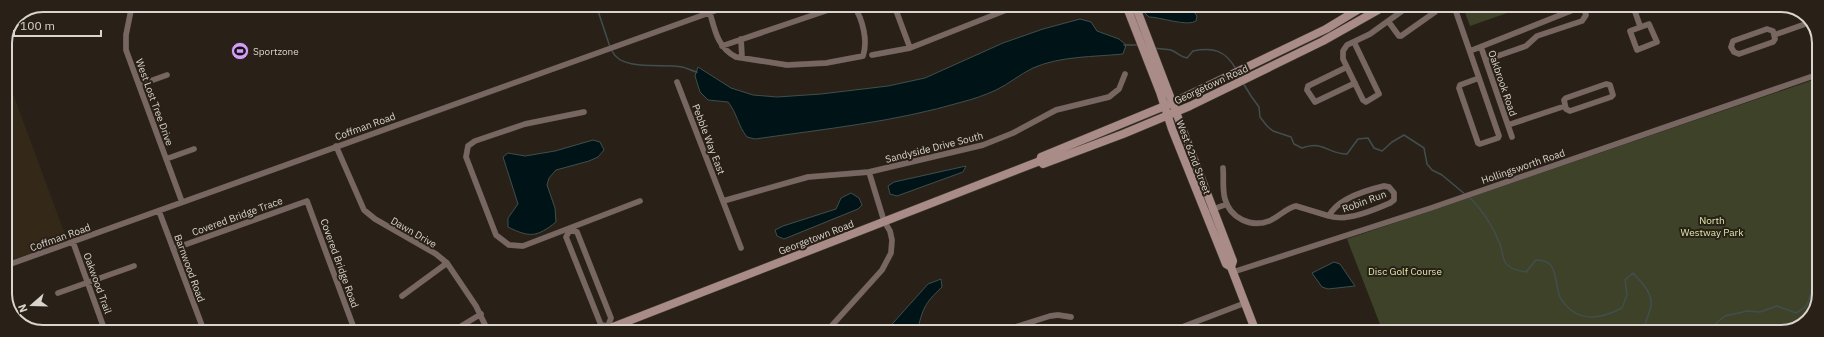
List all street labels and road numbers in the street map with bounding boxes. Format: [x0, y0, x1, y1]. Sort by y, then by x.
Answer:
street label: Oakbrook Road [1485, 48, 1520, 118]
street label: West Lost Tree Drive [133, 57, 176, 148]
street label: Georgetown Road [1172, 62, 1250, 107]
street label: Pebble Way East [689, 102, 728, 177]
street label: Coffman Road [333, 110, 397, 143]
street label: West 62nd Street [1173, 118, 1214, 196]
street label: Sandyside Drive South [884, 129, 984, 166]
street label: Hollingsworth Road [1480, 146, 1567, 187]
street label: Robin Run [1340, 188, 1388, 215]
street label: Covered Bridge Trace [190, 194, 285, 239]
street label: Dawn Drive [388, 214, 440, 251]
street label: Covered Bridge Road [317, 217, 362, 310]
street label: Georgetown Road [777, 217, 856, 258]
street label: Coffman Road [28, 221, 92, 254]
street label: Barnwood Road [171, 233, 208, 304]
street label: Oakwood Trail [80, 251, 115, 316]

